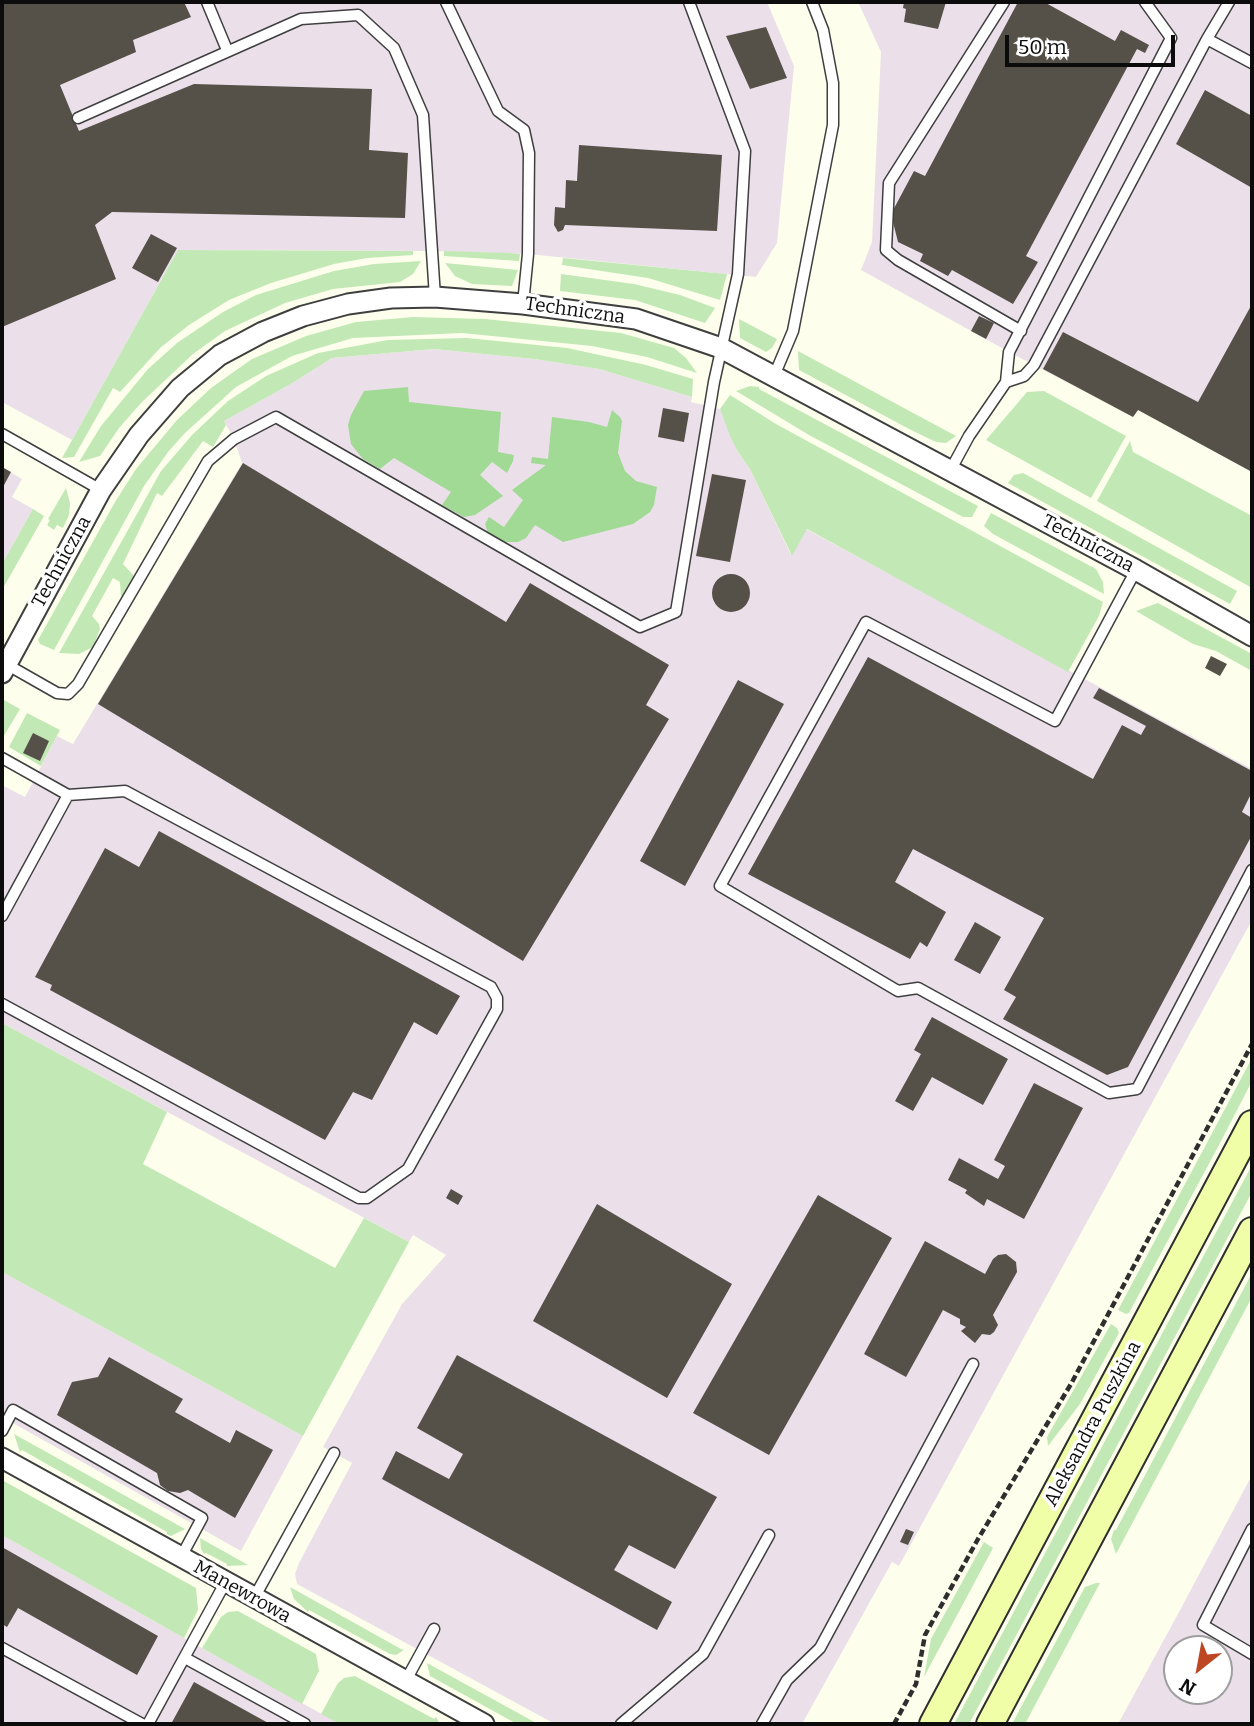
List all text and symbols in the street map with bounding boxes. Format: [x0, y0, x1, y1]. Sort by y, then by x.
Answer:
scale bar [1009, 21, 1179, 65]
text: 50 m [1018, 34, 1067, 60]
street label: Techniczna [524, 293, 626, 329]
street label: Techniczna [1038, 510, 1138, 578]
street label: Techniczna [28, 512, 96, 612]
street label: Aleksandra Puszkina [1040, 1338, 1146, 1510]
street label: Manewrowa [189, 1556, 295, 1628]
north arrow [1163, 1635, 1233, 1705]
text: N [1176, 1673, 1200, 1700]

